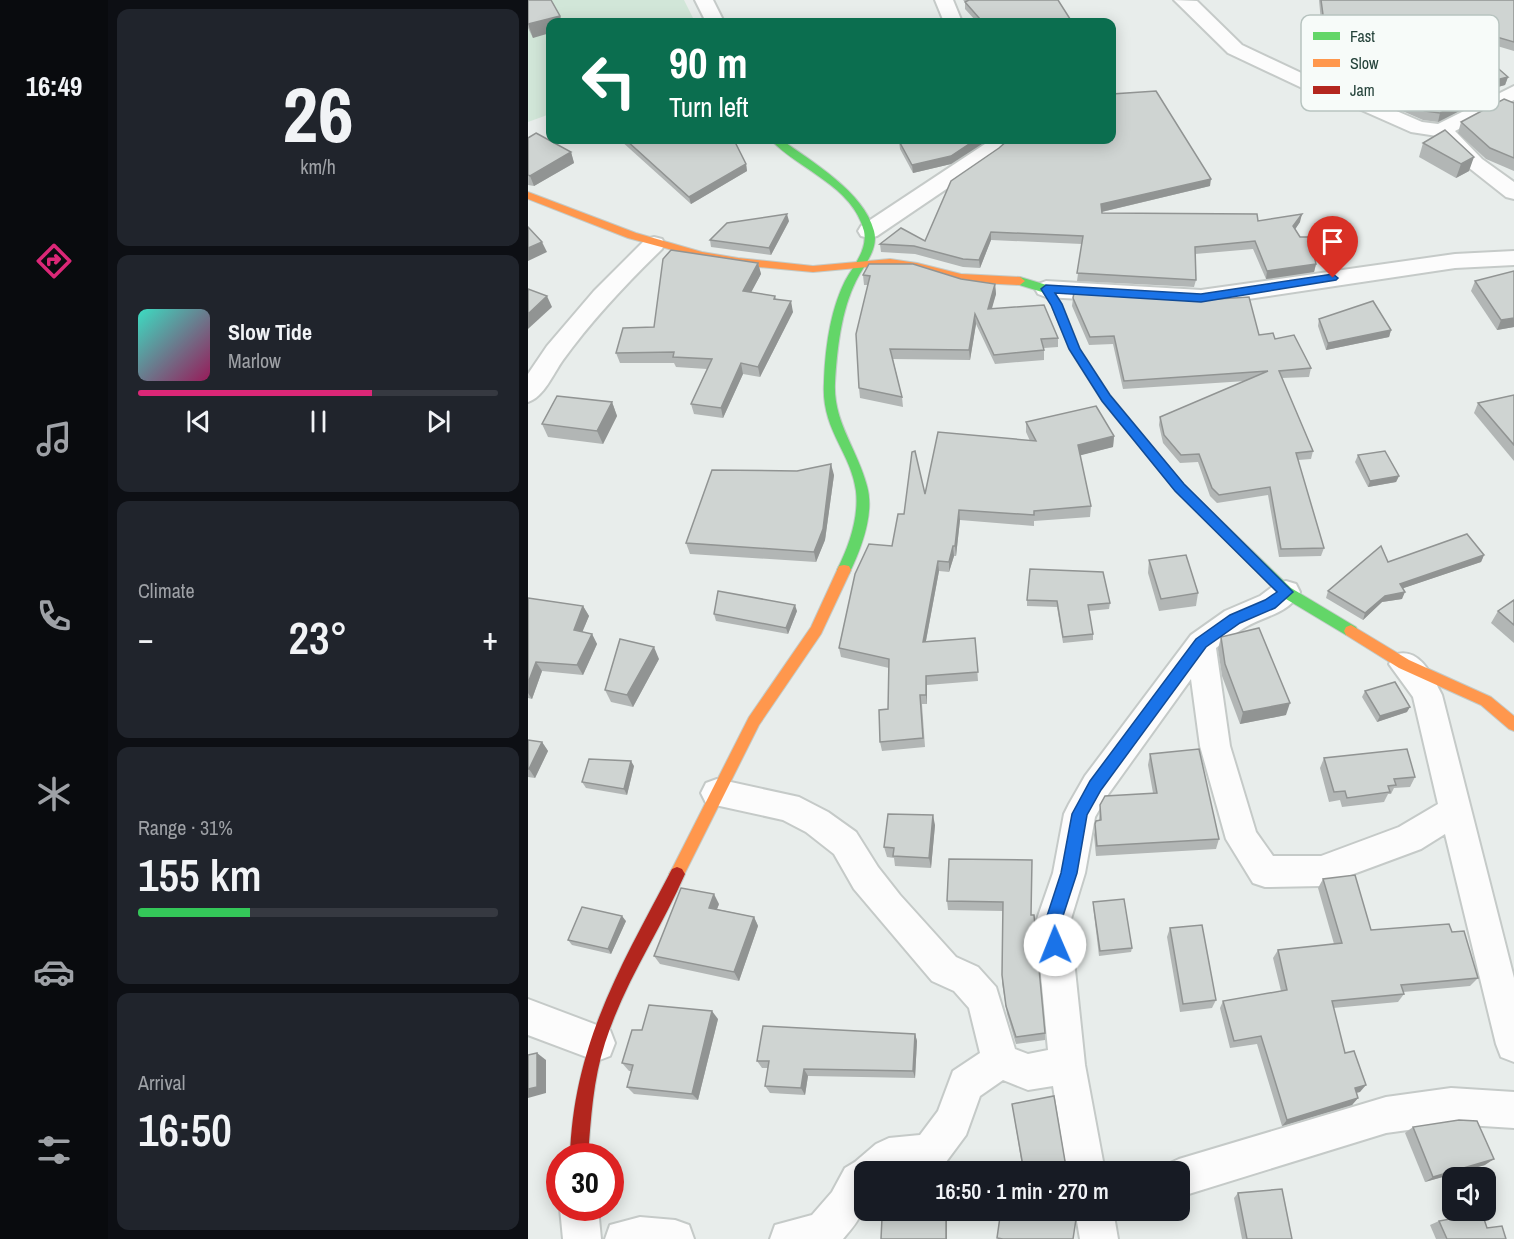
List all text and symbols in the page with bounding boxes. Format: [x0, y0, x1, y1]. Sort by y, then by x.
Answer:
legend [1301, 15, 1499, 111]
text: Fast [1350, 25, 1375, 47]
text: 90 m [669, 35, 748, 91]
icon: left [570, 42, 648, 120]
text: Slow [1350, 52, 1379, 74]
text: 26 [282, 61, 354, 166]
text: 16:49 [26, 68, 82, 104]
text: Jam [1350, 79, 1375, 101]
text: Turn left [669, 89, 748, 125]
text: km/h [300, 153, 336, 180]
pin [1307, 216, 1358, 278]
icon: arrive [1316, 225, 1349, 258]
icon: directions [33, 240, 75, 282]
text: Slow Tide [228, 317, 312, 347]
text: Marlow [228, 347, 281, 374]
icon: previous [182, 405, 215, 438]
icon: pause [302, 405, 335, 438]
icon: next [422, 405, 455, 438]
icon: music [33, 418, 75, 460]
text: Climate [138, 577, 195, 604]
icon: phone [33, 595, 75, 637]
text: 23° [288, 607, 348, 668]
text: − [138, 616, 154, 660]
text: + [482, 616, 498, 660]
icon: climate [33, 773, 75, 815]
text: Range · 31% [138, 814, 233, 841]
text: 155 km [138, 844, 262, 905]
position arrow [1023, 913, 1087, 977]
icon: car [33, 951, 75, 993]
text: Arrival [138, 1069, 185, 1096]
text: 16:50 [138, 1099, 232, 1160]
icon: filters [33, 1129, 75, 1171]
speed limit sign: 30 [546, 1143, 624, 1221]
map controls [1442, 1167, 1496, 1221]
button: sound [1442, 1167, 1496, 1221]
text: 16:50 · 1 min · 270 m [935, 1176, 1109, 1206]

